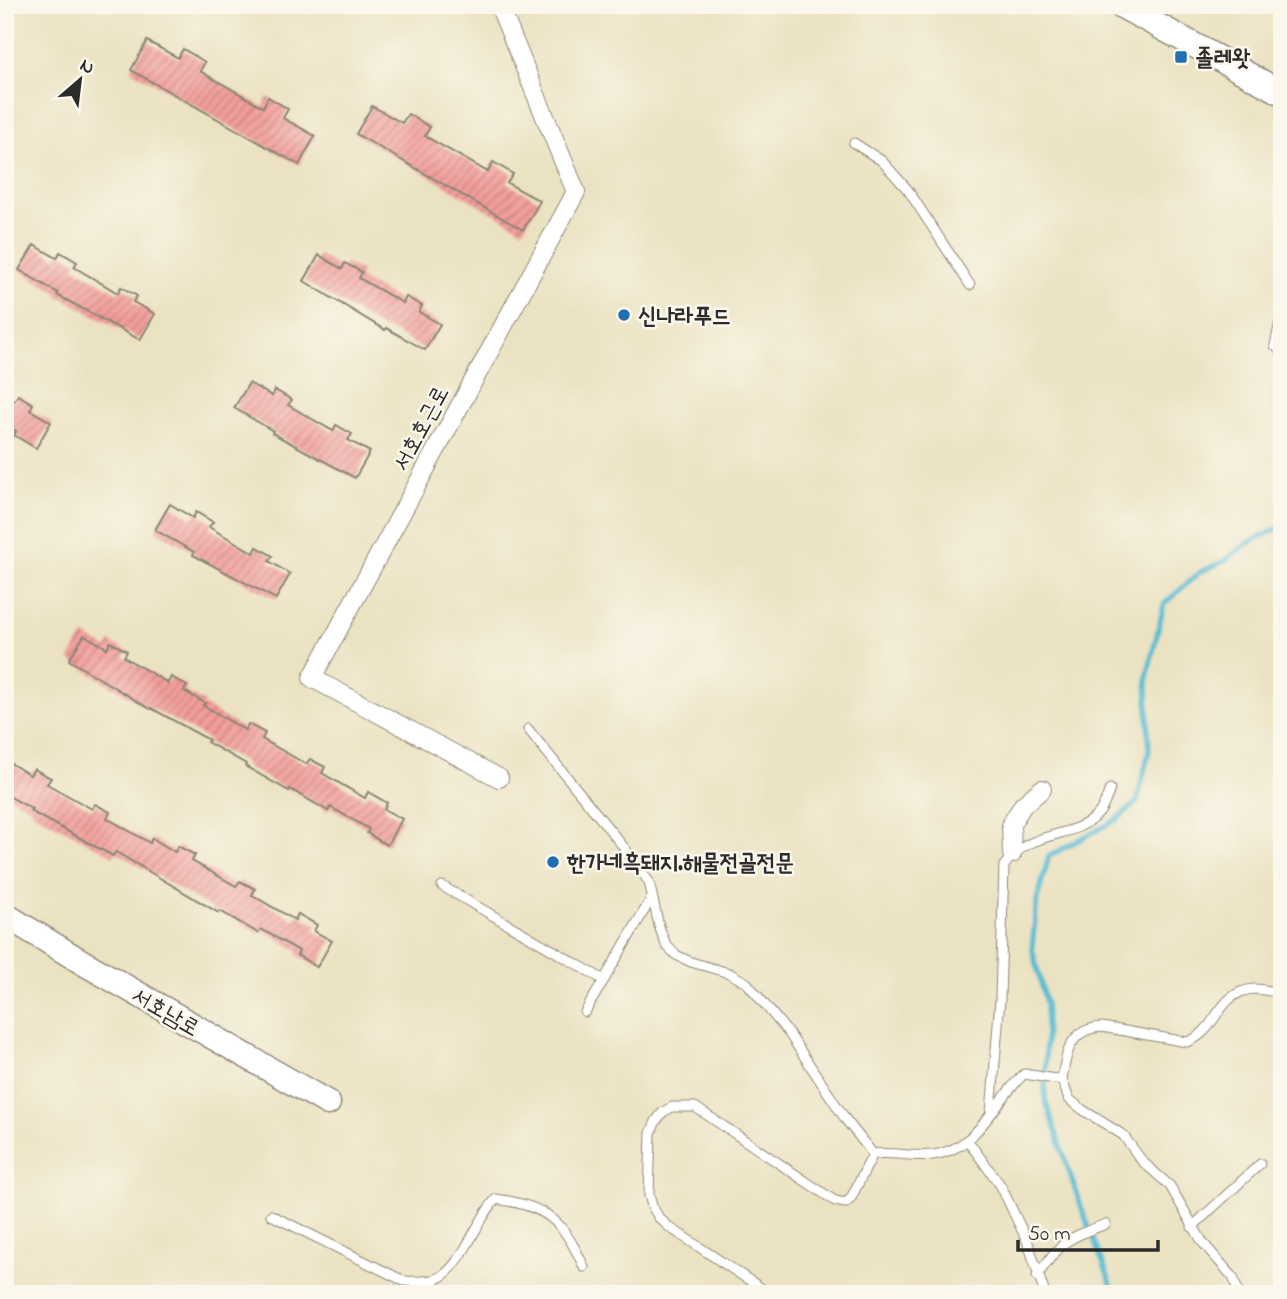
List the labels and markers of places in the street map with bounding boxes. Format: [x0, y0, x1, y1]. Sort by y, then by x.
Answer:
place label: 졸레왓 [1195, 43, 1251, 76]
marker: 졸레왓 [1173, 49, 1189, 65]
place label: 신나라푸드 [638, 301, 731, 334]
marker: 신나라푸드 [616, 307, 632, 323]
place label: 한가네흑돼지.해물전골전문 [566, 848, 794, 881]
marker: 한가네흑돼지.해물전골전문 [545, 854, 561, 870]

